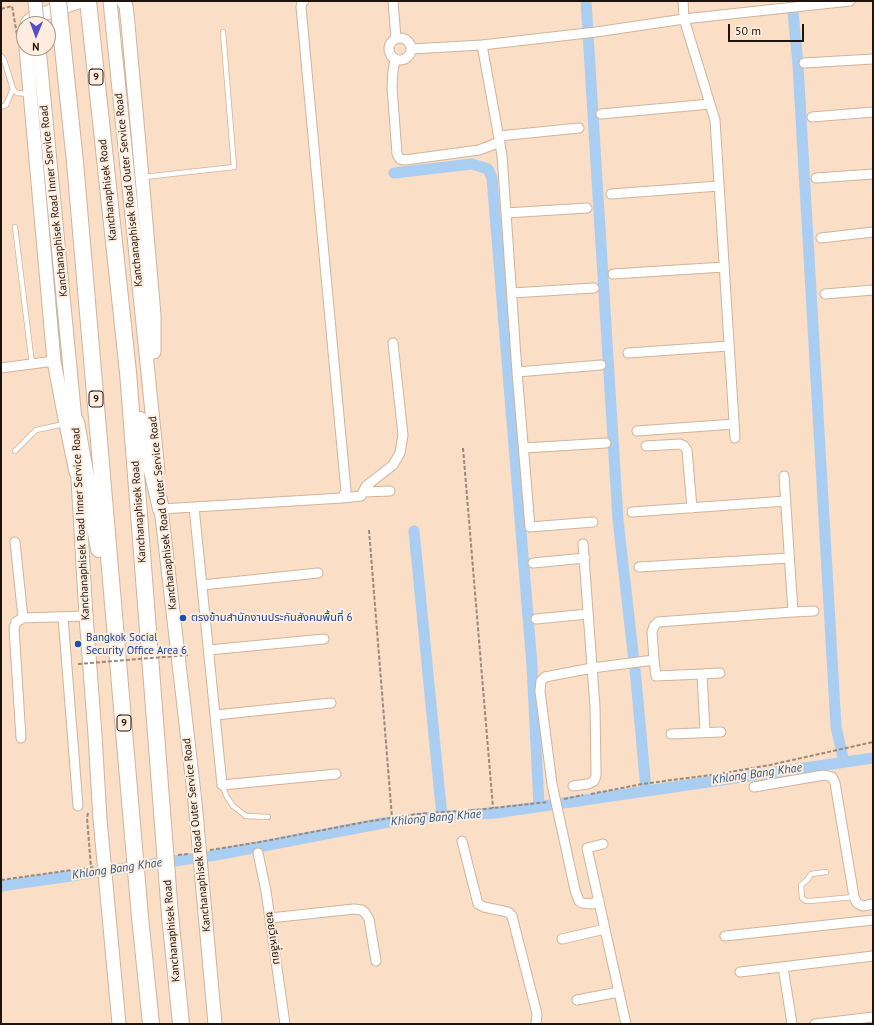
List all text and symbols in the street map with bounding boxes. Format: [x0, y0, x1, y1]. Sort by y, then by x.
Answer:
north arrow [16, 16, 56, 56]
scale bar [730, 16, 806, 42]
text: 50 m [735, 23, 761, 38]
text: N [32, 40, 40, 54]
road number: 9 [89, 69, 103, 85]
street label: Kanchanaphisek Road Outer Service Road [112, 93, 146, 287]
street label: Kanchanaphisek Road Inner Service Road [37, 104, 71, 298]
street label: Kanchanaphisek Road [96, 138, 120, 242]
road number: 9 [89, 391, 103, 407]
street label: Kanchanaphisek Road Outer Service Road [146, 416, 180, 610]
street label: Kanchanaphisek Road Inner Service Road [69, 427, 93, 621]
street label: Kanchanaphisek Road [129, 460, 149, 564]
place label: ตรงข้ามสำนักงานประกันสังคมพื้นที่ 6 [191, 611, 353, 625]
marker: ตรงข้ามสำนักงานประกันสังคมพื้นที่ 6 [178, 613, 188, 623]
place label: Bangkok Social Security Office Area 6 [86, 631, 187, 657]
marker: Bangkok Social Security Office Area 6 [73, 639, 83, 649]
road number: 9 [117, 715, 131, 731]
street label: Kanchanaphisek Road Outer Service Road [180, 738, 214, 932]
water label: Khlong Bang Khae [711, 761, 803, 787]
water label: Khlong Bang Khae [390, 807, 482, 829]
water label: Khlong Bang Khae [71, 856, 163, 882]
street label: Kanchanaphisek Road [161, 879, 183, 983]
street label: ซอยวีเหลี่ยม [263, 911, 283, 965]

